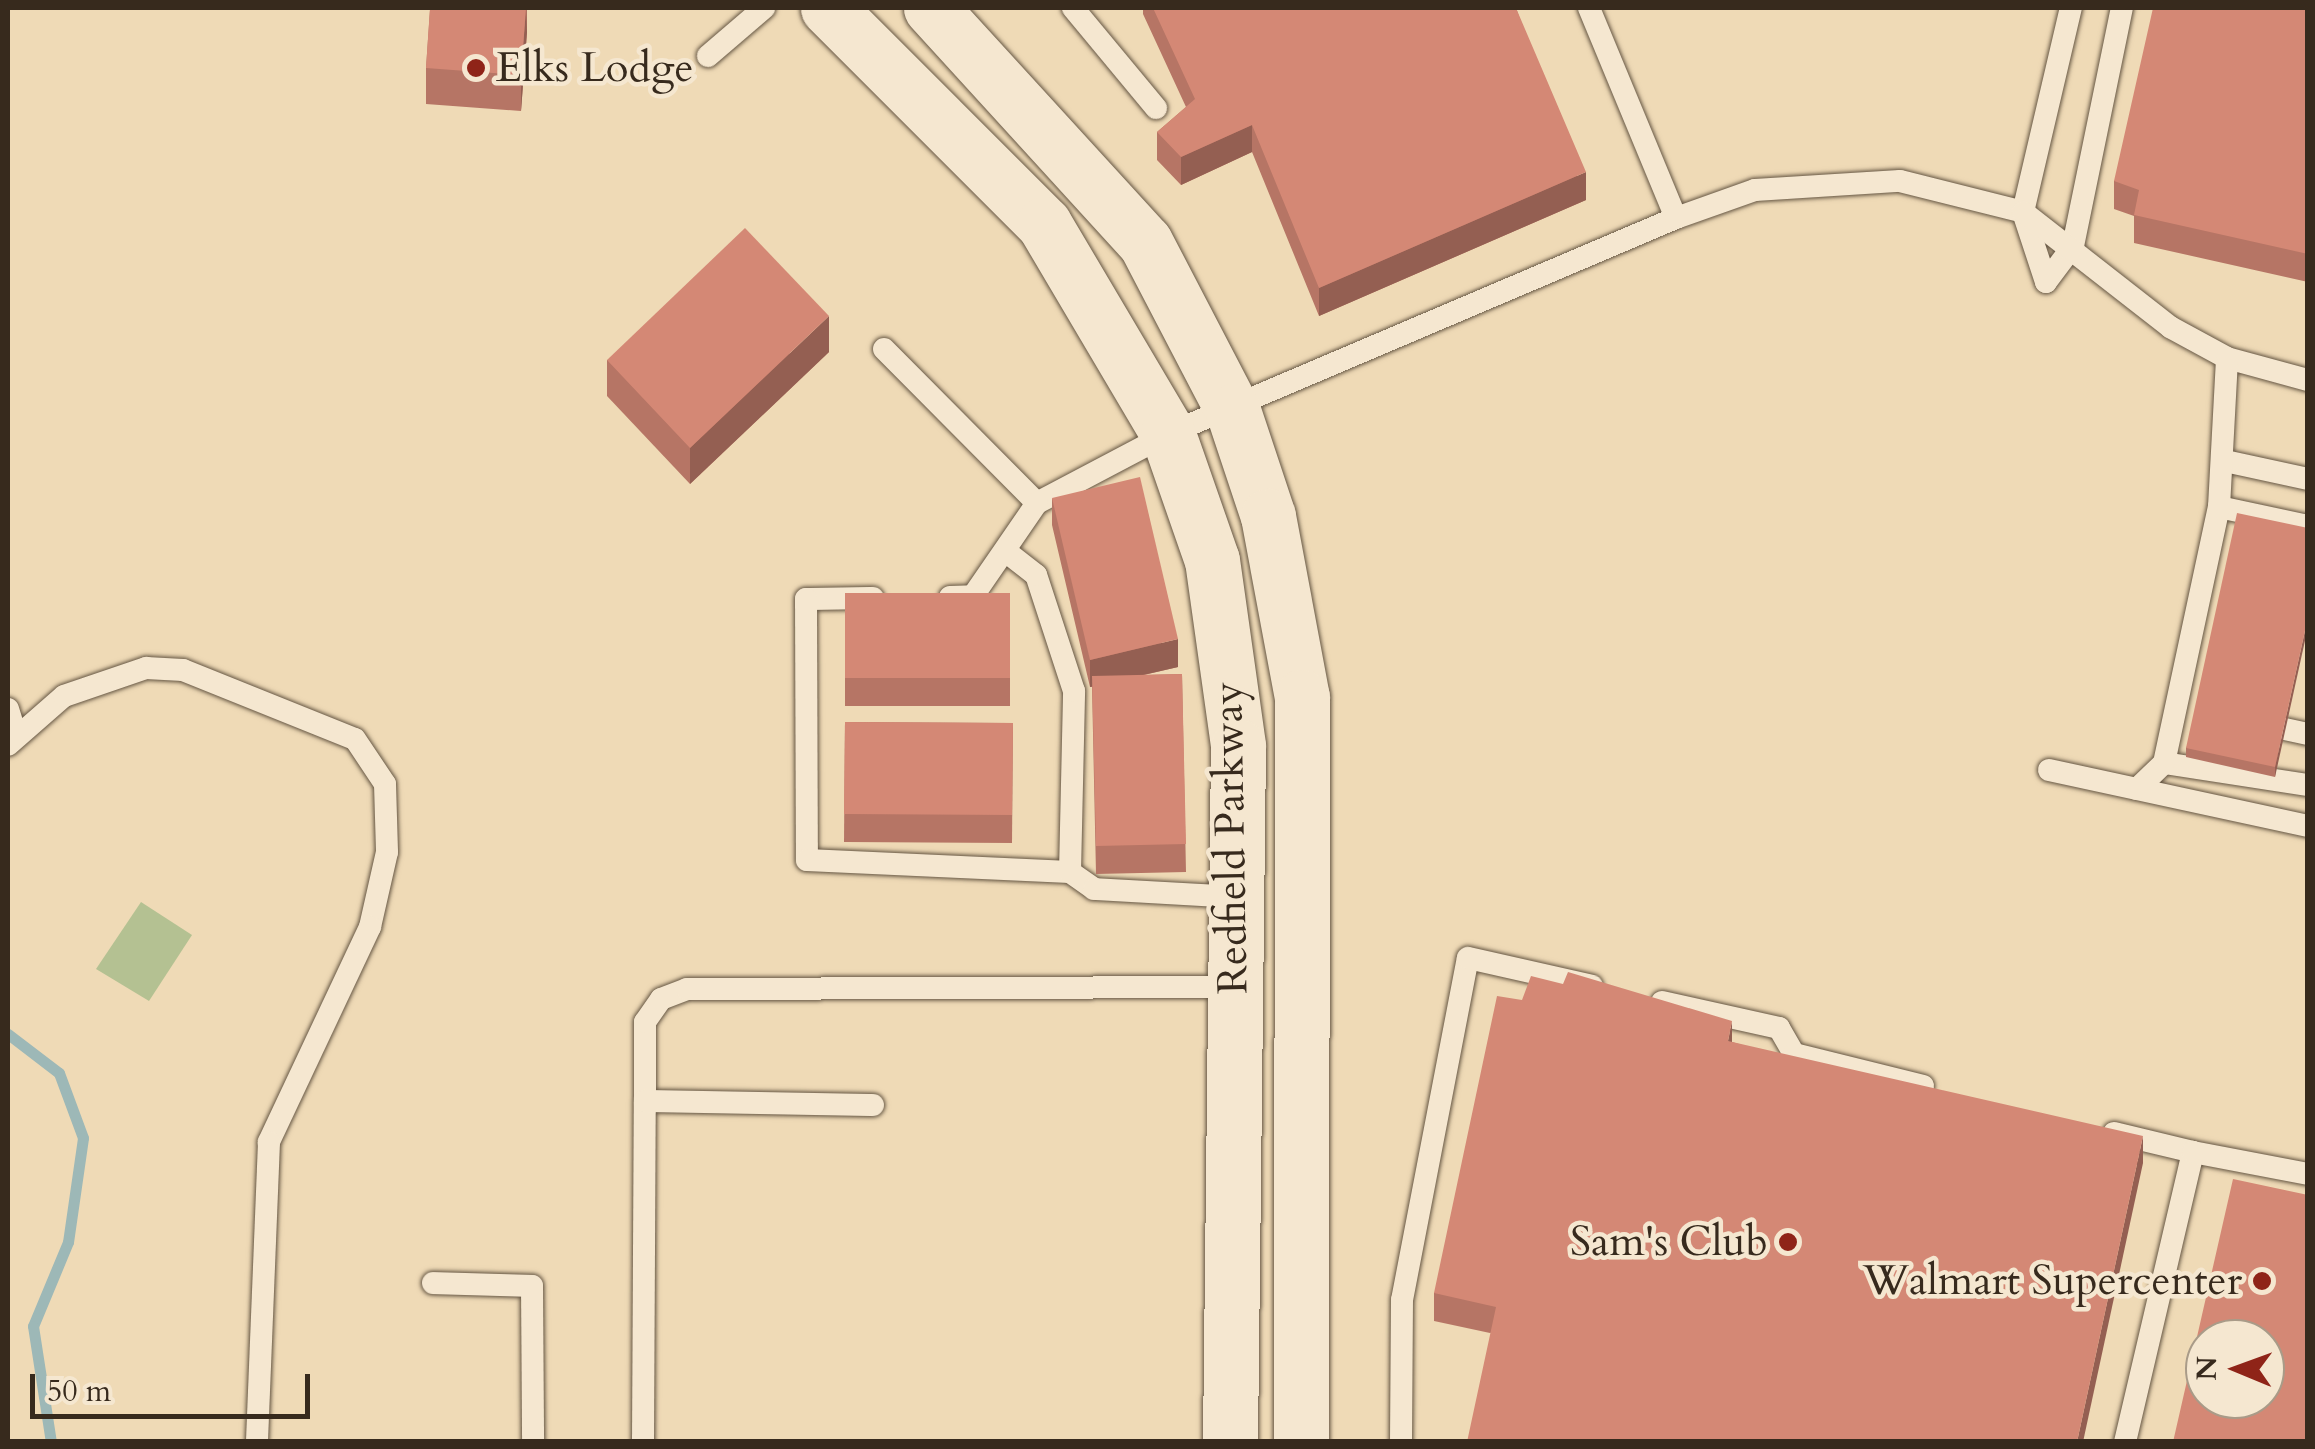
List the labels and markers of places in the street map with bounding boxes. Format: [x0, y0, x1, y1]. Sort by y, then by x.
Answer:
place label: Elks Lodge [496, 43, 693, 93]
marker: Elks Lodge [465, 57, 487, 79]
place label: Sam's Club [1570, 1217, 1768, 1267]
marker: Sam's Club [1777, 1231, 1799, 1253]
place label: Walmart Supercenter [1863, 1256, 2242, 1306]
marker: Walmart Supercenter [2251, 1270, 2273, 1292]

